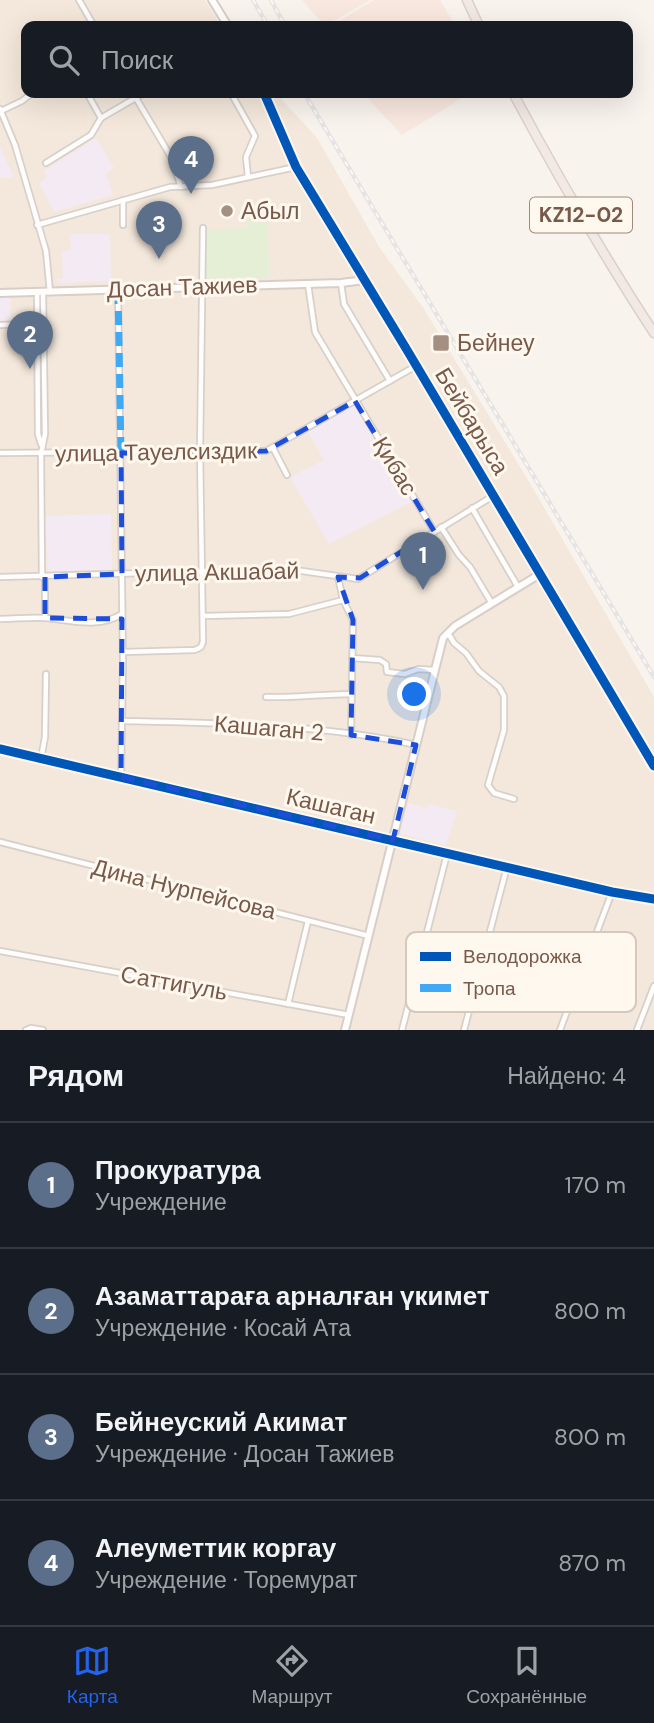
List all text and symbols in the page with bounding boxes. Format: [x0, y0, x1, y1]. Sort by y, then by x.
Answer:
search box [21, 21, 633, 98]
icon: search [45, 41, 83, 79]
text: Поиск [101, 43, 173, 77]
pin: 4 [168, 136, 214, 194]
place label: Абыл [241, 196, 299, 226]
road number: KZ12-02 [530, 198, 632, 232]
pin: 3 [136, 201, 182, 259]
marker: Абыл [219, 203, 235, 219]
street label: Досан Тажиев [106, 269, 258, 305]
pin: 2 [7, 311, 53, 369]
place label: Бейнеу [457, 328, 535, 358]
marker: Бейнеу [431, 333, 451, 353]
street label: Бейбарыса [428, 362, 516, 480]
street label: Қибас [366, 431, 424, 501]
street label: улица Тауелсиздик [55, 435, 258, 469]
pin: 1 [400, 532, 446, 590]
street label: улица Акшабай [135, 556, 299, 588]
your location [397, 677, 431, 711]
street label: Кашаган 2 [213, 708, 325, 748]
street label: Кашаган [283, 781, 379, 831]
street label: Дина Нурпейсова [89, 852, 279, 926]
legend [406, 932, 636, 1012]
text: Велодорожка [463, 944, 582, 969]
street label: Саттигуль [118, 959, 230, 1007]
text: Тропа [463, 976, 516, 1001]
text: Рядом [28, 1056, 124, 1095]
text: Найдено: 4 [507, 1061, 626, 1091]
text: Прокуратура [95, 1153, 261, 1187]
text: 1 [47, 1170, 55, 1200]
text: 170 m [565, 1170, 626, 1200]
text: Учреждение [95, 1187, 227, 1217]
text: Азаматтараға арналған үкимет [95, 1279, 490, 1313]
text: 2 [44, 1296, 58, 1326]
text: 800 m [554, 1296, 626, 1326]
text: Учреждение · Косай Ата [95, 1313, 351, 1343]
text: Бейнеуский Акимат [95, 1405, 347, 1439]
text: 3 [44, 1422, 58, 1452]
text: 800 m [554, 1422, 626, 1452]
text: Учреждение · Досан Тажиев [95, 1439, 394, 1469]
text: Алеуметтик коргау [95, 1531, 336, 1565]
text: 4 [44, 1548, 58, 1578]
text: 870 m [558, 1548, 626, 1578]
text: Учреждение · Торемурат [95, 1565, 357, 1595]
tab: Карта [67, 1642, 118, 1709]
tab: Маршрут [251, 1642, 332, 1709]
tab: Сохранённые [466, 1642, 587, 1709]

